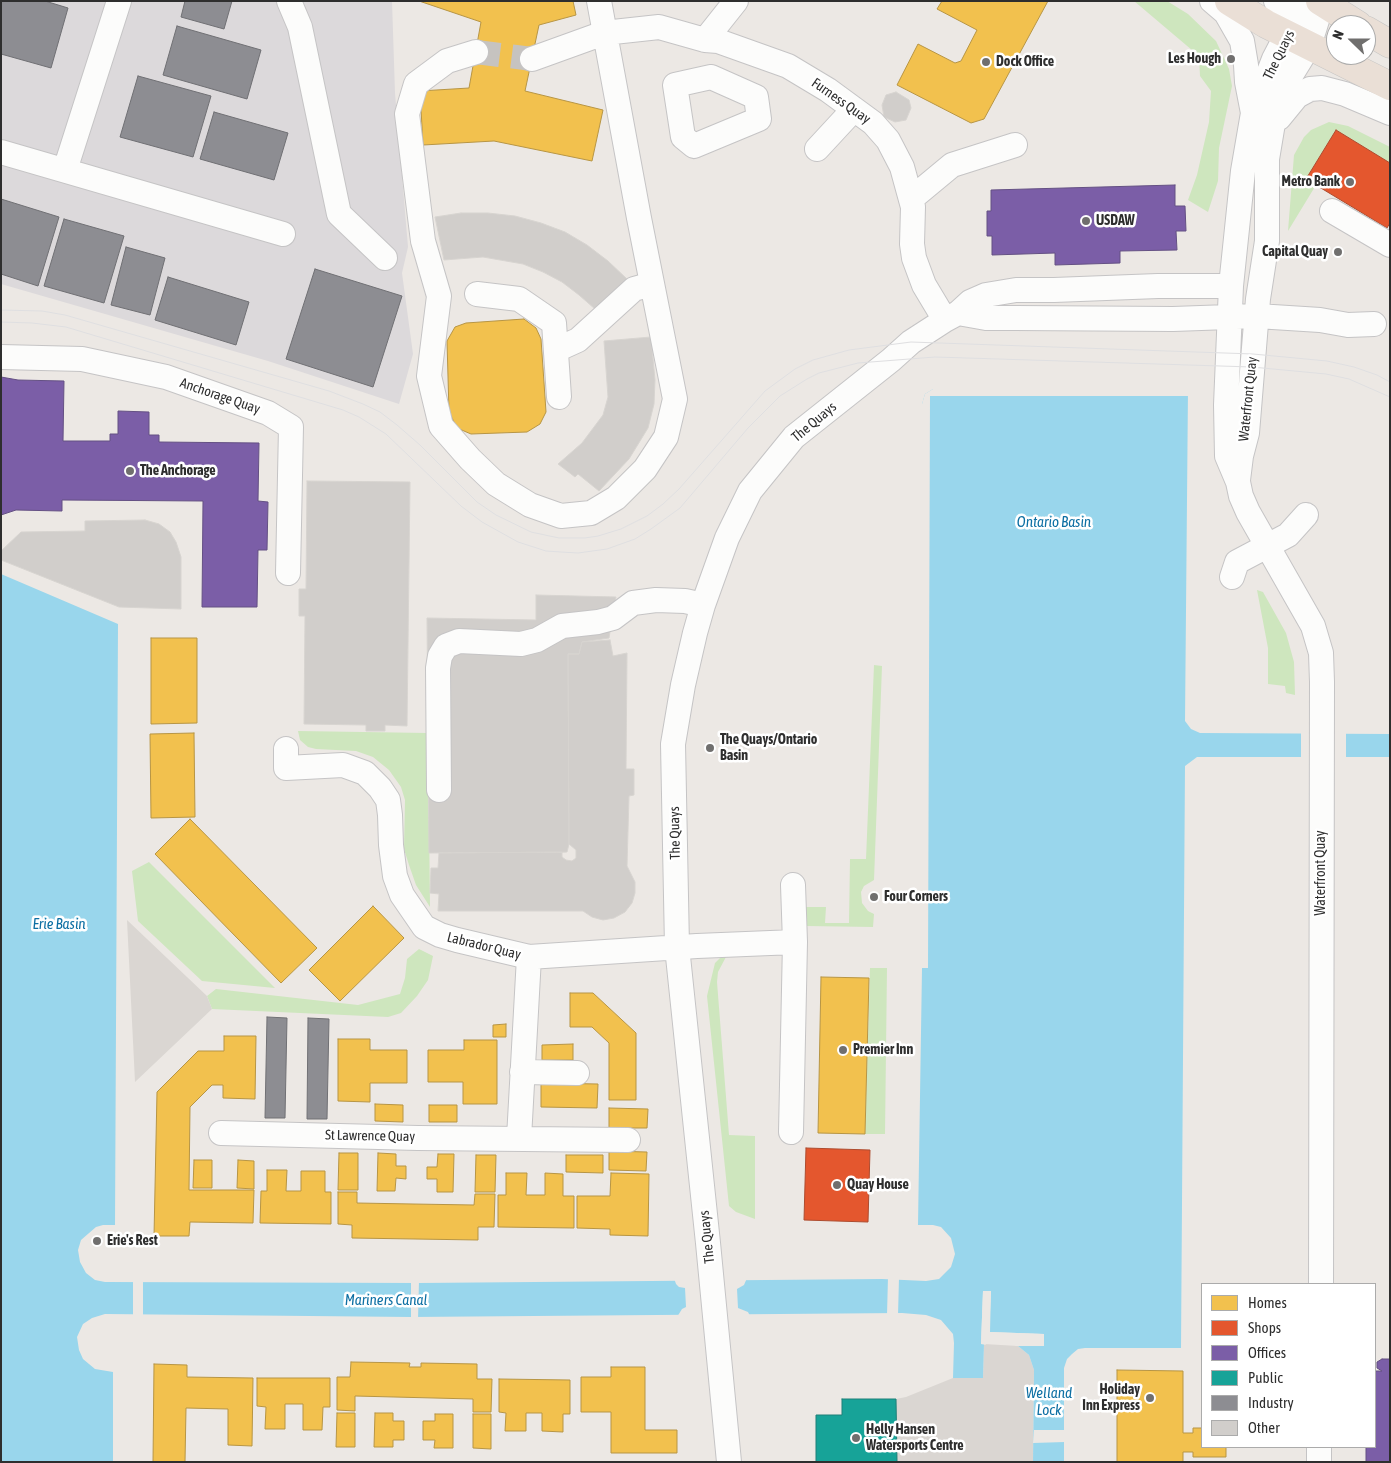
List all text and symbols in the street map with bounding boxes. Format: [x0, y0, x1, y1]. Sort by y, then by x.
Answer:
north arrow [1326, 15, 1376, 65]
street label: The Quays [1260, 27, 1298, 83]
text: N [1329, 28, 1347, 42]
place label: Les Hough [1168, 51, 1221, 67]
marker: Les Hough [1225, 53, 1237, 65]
place label: Dock Office [996, 54, 1054, 70]
marker: Dock Office [980, 56, 992, 68]
street label: Furness Quay [808, 74, 874, 128]
place label: Metro Bank [1282, 174, 1340, 190]
marker: Metro Bank [1344, 176, 1356, 188]
place label: USDAW [1096, 213, 1135, 229]
marker: USDAW [1080, 215, 1092, 227]
place label: Capital Quay [1262, 244, 1328, 260]
marker: Capital Quay [1332, 246, 1344, 258]
street label: Waterfront Quay [1235, 356, 1261, 442]
street label: Anchorage Quay [178, 374, 262, 418]
street label: The Quays [788, 399, 840, 445]
place label: The Anchorage [140, 463, 216, 479]
marker: The Anchorage [124, 465, 136, 477]
water label: Ontario Basin [1017, 513, 1091, 531]
place label: The Quays/Ontario Basin [720, 732, 817, 764]
marker: The Quays/Ontario Basin [704, 742, 716, 754]
street label: The Quays [666, 806, 684, 860]
street label: Waterfront Quay [1313, 830, 1329, 916]
place label: Four Corners [884, 889, 948, 905]
marker: Four Corners [868, 891, 880, 903]
water label: Erie Basin [32, 915, 86, 933]
street label: Labrador Quay [445, 929, 523, 963]
place label: Premier Inn [853, 1042, 913, 1058]
marker: Premier Inn [837, 1044, 849, 1056]
street label: St Lawrence Quay [325, 1127, 415, 1145]
place label: Quay House [847, 1177, 909, 1193]
marker: Quay House [831, 1179, 843, 1191]
street label: The Quays [696, 1210, 718, 1264]
place label: Erie's Rest [107, 1233, 158, 1249]
marker: Erie's Rest [91, 1235, 103, 1247]
legend [1201, 1283, 1376, 1448]
water label: Mariners Canal [345, 1291, 427, 1309]
text: Homes [1248, 1294, 1287, 1311]
text: Shops [1248, 1319, 1281, 1336]
text: Offices [1248, 1344, 1286, 1361]
text: Public [1248, 1369, 1283, 1386]
place label: Holiday Inn Express [1082, 1382, 1140, 1414]
water label: Welland Lock [1026, 1384, 1072, 1419]
marker: Holiday Inn Express [1144, 1392, 1156, 1404]
text: Industry [1248, 1394, 1294, 1411]
text: Other [1248, 1419, 1280, 1436]
place label: Helly Hansen Watersports Centre [866, 1422, 964, 1454]
marker: Helly Hansen Watersports Centre [850, 1432, 862, 1444]

